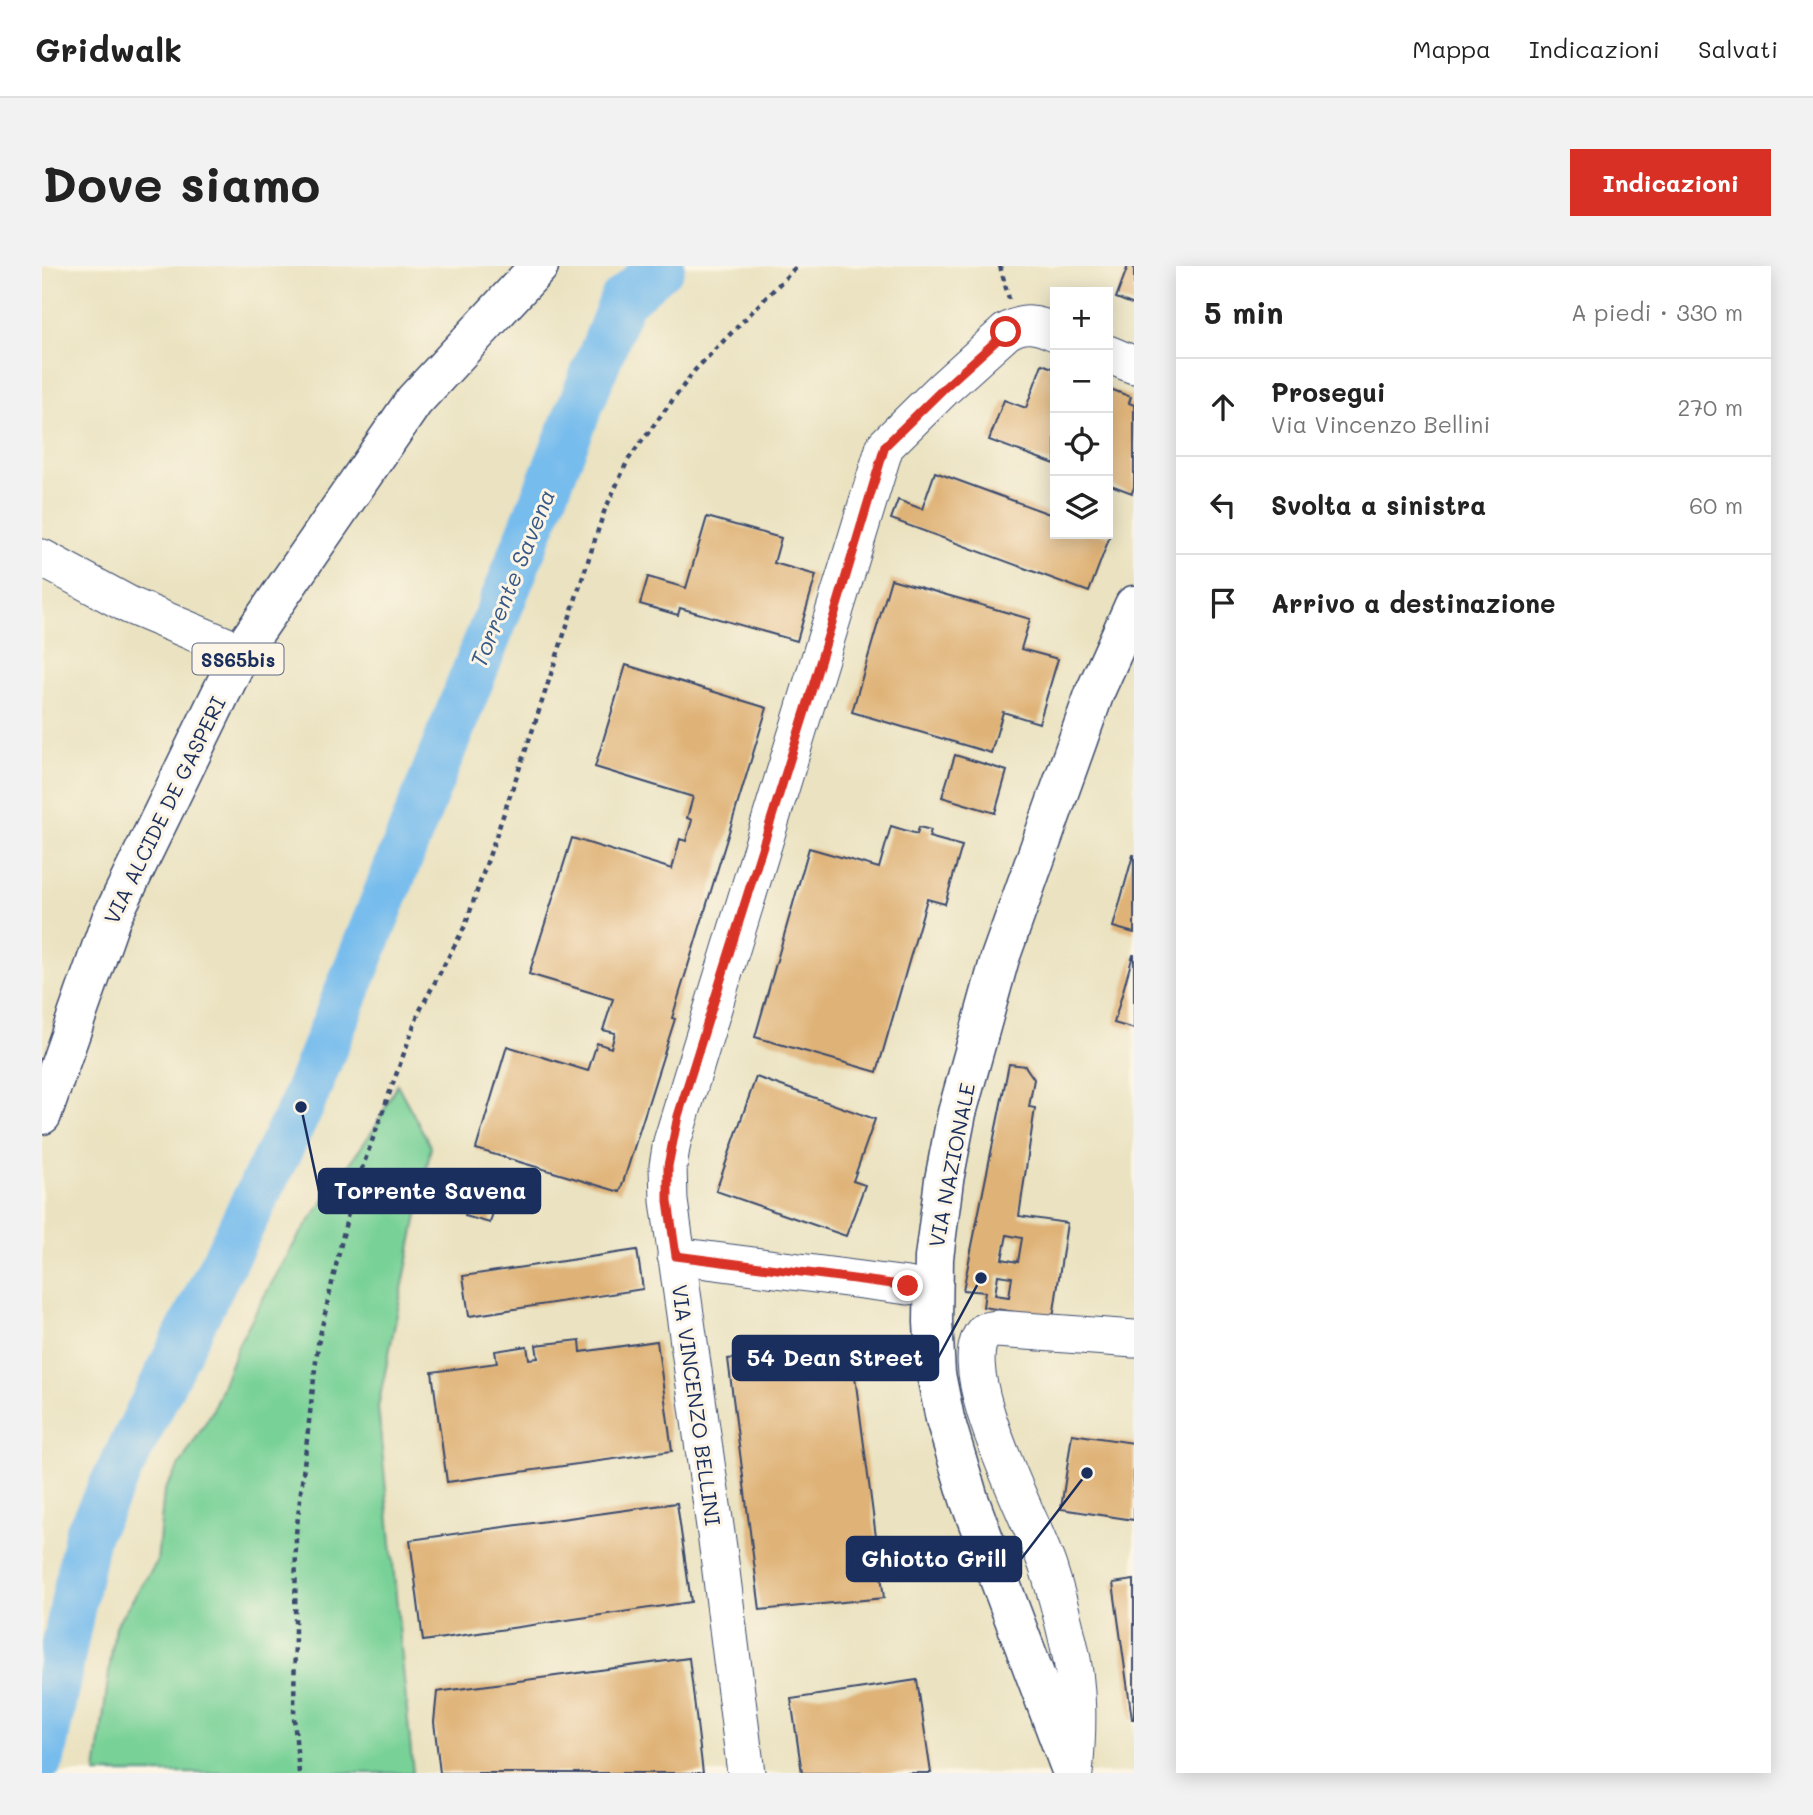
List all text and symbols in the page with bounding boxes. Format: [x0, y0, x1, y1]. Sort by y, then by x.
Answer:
text: Gridwalk [35, 27, 182, 70]
text: Mappa [1412, 33, 1491, 64]
text: Indicazioni [1529, 33, 1660, 64]
text: Salvati [1698, 33, 1778, 64]
button: Indicazioni [1570, 149, 1771, 216]
text: Dove siamo [42, 151, 320, 214]
map controls [1050, 287, 1113, 539]
button: + [1050, 287, 1113, 350]
text: 5 min [1204, 292, 1284, 332]
text: A piedi · 330 m [1571, 297, 1743, 327]
route start [990, 316, 1021, 347]
button: − [1050, 350, 1113, 413]
text: Prosegui [1271, 375, 1386, 409]
icon: ahead [1204, 388, 1242, 426]
text: 270 m [1678, 392, 1743, 422]
text: Via Vincenzo Bellini [1271, 409, 1490, 439]
button: locate [1050, 413, 1113, 476]
button: layers [1050, 476, 1113, 539]
water label: Torrente Savena [463, 485, 561, 671]
icon: left [1204, 486, 1242, 524]
text: Svolta a sinistra [1271, 488, 1486, 522]
text: 60 m [1689, 490, 1743, 520]
icon: arrive [1204, 584, 1242, 622]
text: Arrivo a destinazione [1271, 586, 1556, 620]
road number: SS65bis [192, 644, 284, 674]
street label: VIA ALCIDE DE GASPERI [97, 692, 231, 928]
street label: VIA NAZIONALE [922, 1080, 980, 1250]
callout: Torrente Savena [319, 1169, 540, 1213]
text: Torrente Savena [334, 1175, 526, 1205]
route end [892, 1270, 923, 1301]
street label: VIA VINCENZO BELLINI [667, 1283, 727, 1527]
callout: 54 Dean Street [733, 1336, 938, 1380]
text: 54 Dean Street [747, 1342, 923, 1372]
callout: Ghiotto Grill [847, 1537, 1021, 1581]
text: Ghiotto Grill [861, 1543, 1007, 1573]

